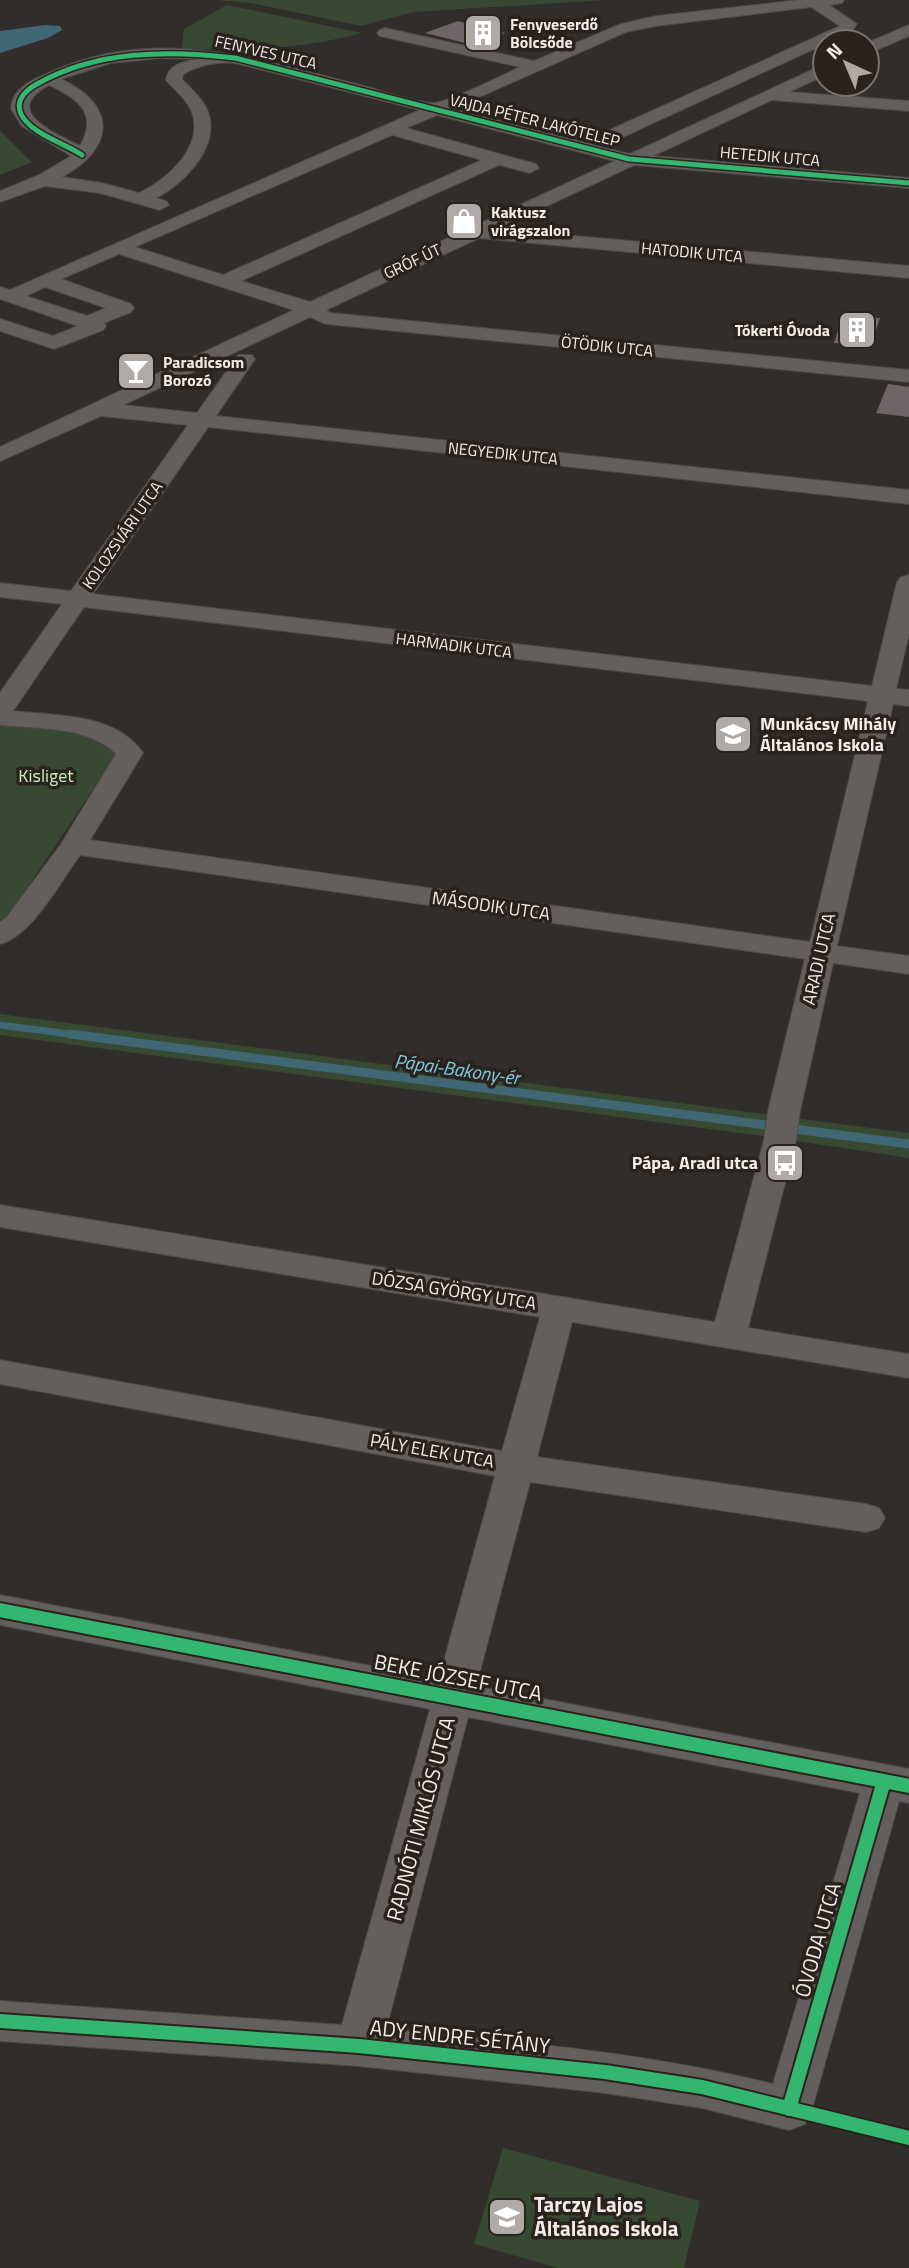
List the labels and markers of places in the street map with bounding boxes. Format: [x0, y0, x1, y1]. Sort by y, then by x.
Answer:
building icon: Fenyveserdő Bölcsőde [462, 12, 504, 54]
place label: Fenyveserdő Bölcsőde [510, 12, 598, 54]
shop icon: Kaktusz virágszalon [443, 200, 485, 242]
place label: Kaktusz virágszalon [491, 200, 570, 242]
building icon: Tókerti Óvoda [836, 309, 878, 351]
place label: Tókerti Óvoda [735, 318, 830, 342]
bar icon: Paradicsom Borozó [115, 350, 157, 392]
place label: Paradicsom Borozó [163, 350, 244, 392]
place label: Munkácsy Mihály Általános Iskola [760, 710, 896, 758]
school or university icon: Munkácsy Mihály Általános Iskola [712, 713, 754, 755]
bus stop icon: Pápa, Aradi utca [764, 1142, 806, 1184]
place label: Pápa, Aradi utca [632, 1149, 758, 1176]
place label: Tarczy Lajos Általános Iskola [534, 2188, 679, 2244]
school or university icon: Tarczy Lajos Általános Iskola [486, 2196, 528, 2238]

